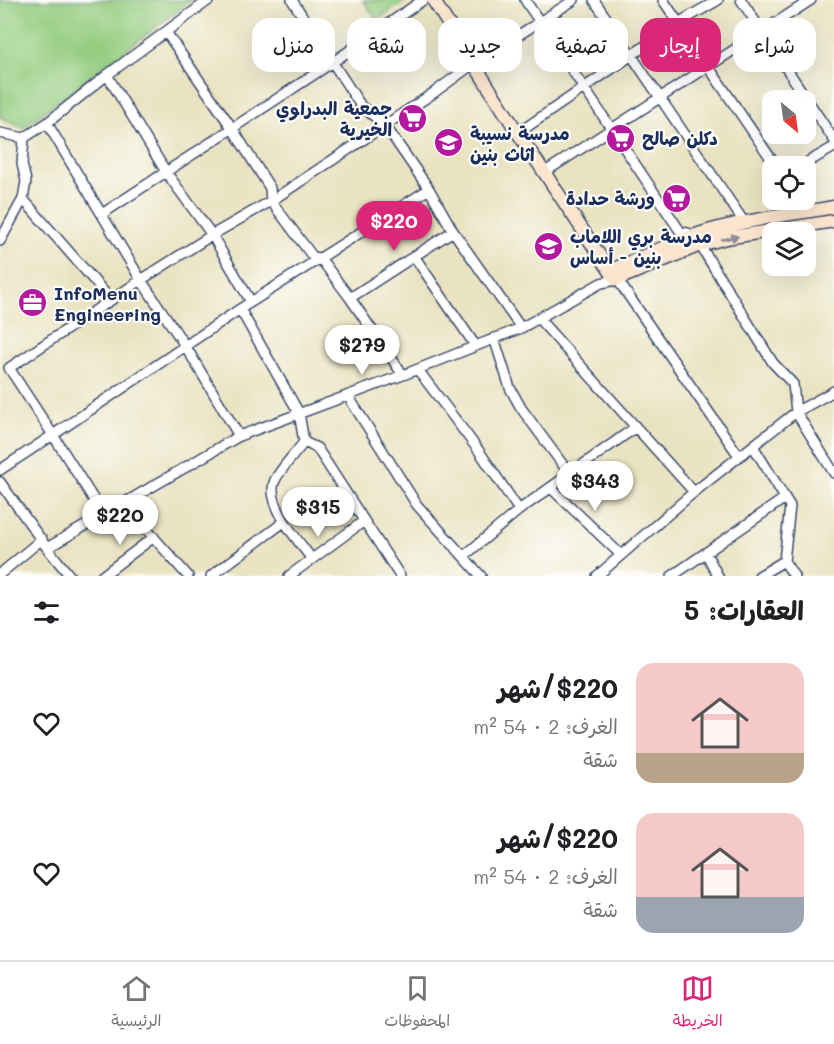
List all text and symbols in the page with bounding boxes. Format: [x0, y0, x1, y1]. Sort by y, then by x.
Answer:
chip: منزل [252, 18, 335, 72]
chip: شقة [347, 18, 426, 72]
chip: جديد [438, 18, 522, 72]
chip: تصفية [534, 18, 628, 72]
chip: إيجار [640, 18, 721, 72]
chip: شراء [733, 18, 816, 72]
north arrow [762, 90, 816, 144]
map controls [762, 90, 816, 276]
place label: جمعية البدراوي الخيرية [276, 96, 392, 141]
supermarket icon: جمعية البدراوي الخيرية [397, 102, 429, 134]
place label: مدرسة نسيبة اثاث بنين [470, 121, 570, 166]
supermarket icon: دكلن صالح [605, 122, 637, 154]
place label: دكلن صالح [642, 126, 718, 151]
school or university icon: مدرسة نسيبة اثاث بنين [433, 127, 465, 159]
button: locate [762, 156, 816, 210]
supermarket icon: ورشة حدادة [660, 182, 692, 214]
place label: ورشة حدادة [566, 186, 655, 210]
pin: $220 [358, 201, 430, 252]
text: $220 [370, 207, 418, 233]
button: layers [762, 222, 816, 276]
place label: مدرسة بري اللاماب بنين - أساس [570, 224, 712, 269]
school or university icon: مدرسة بري اللاماب بنين - أساس [533, 230, 565, 262]
one-way arrow [720, 233, 739, 242]
place label: InfoMenu Engineering [54, 281, 161, 326]
office icon: InfoMenu Engineering [17, 287, 49, 319]
pin: $279 [326, 325, 398, 376]
text: $279 [339, 331, 385, 357]
pin: $343 [559, 461, 631, 512]
text: $343 [570, 467, 620, 493]
pin: $315 [282, 487, 354, 538]
text: $315 [296, 493, 340, 519]
pin: $220 [84, 495, 156, 546]
text: $220 [96, 501, 144, 527]
text: العقارات: 5 [684, 593, 804, 627]
icon: filters [30, 596, 63, 629]
text: $220/شهر [498, 671, 618, 705]
icon: home [684, 687, 756, 759]
icon: heart [30, 707, 63, 740]
text: الغرف: 2 · 54 m² [473, 713, 618, 739]
text: شقة [583, 746, 618, 772]
text: $220/شهر [498, 821, 618, 855]
icon: home [684, 837, 756, 909]
icon: heart [30, 857, 63, 890]
text: الغرف: 2 · 54 m² [473, 863, 618, 889]
text: شقة [583, 896, 618, 922]
tab: الرئيسية [111, 972, 162, 1035]
tab: المحفوظات [384, 972, 450, 1035]
tab: الخريطة [673, 972, 723, 1035]

